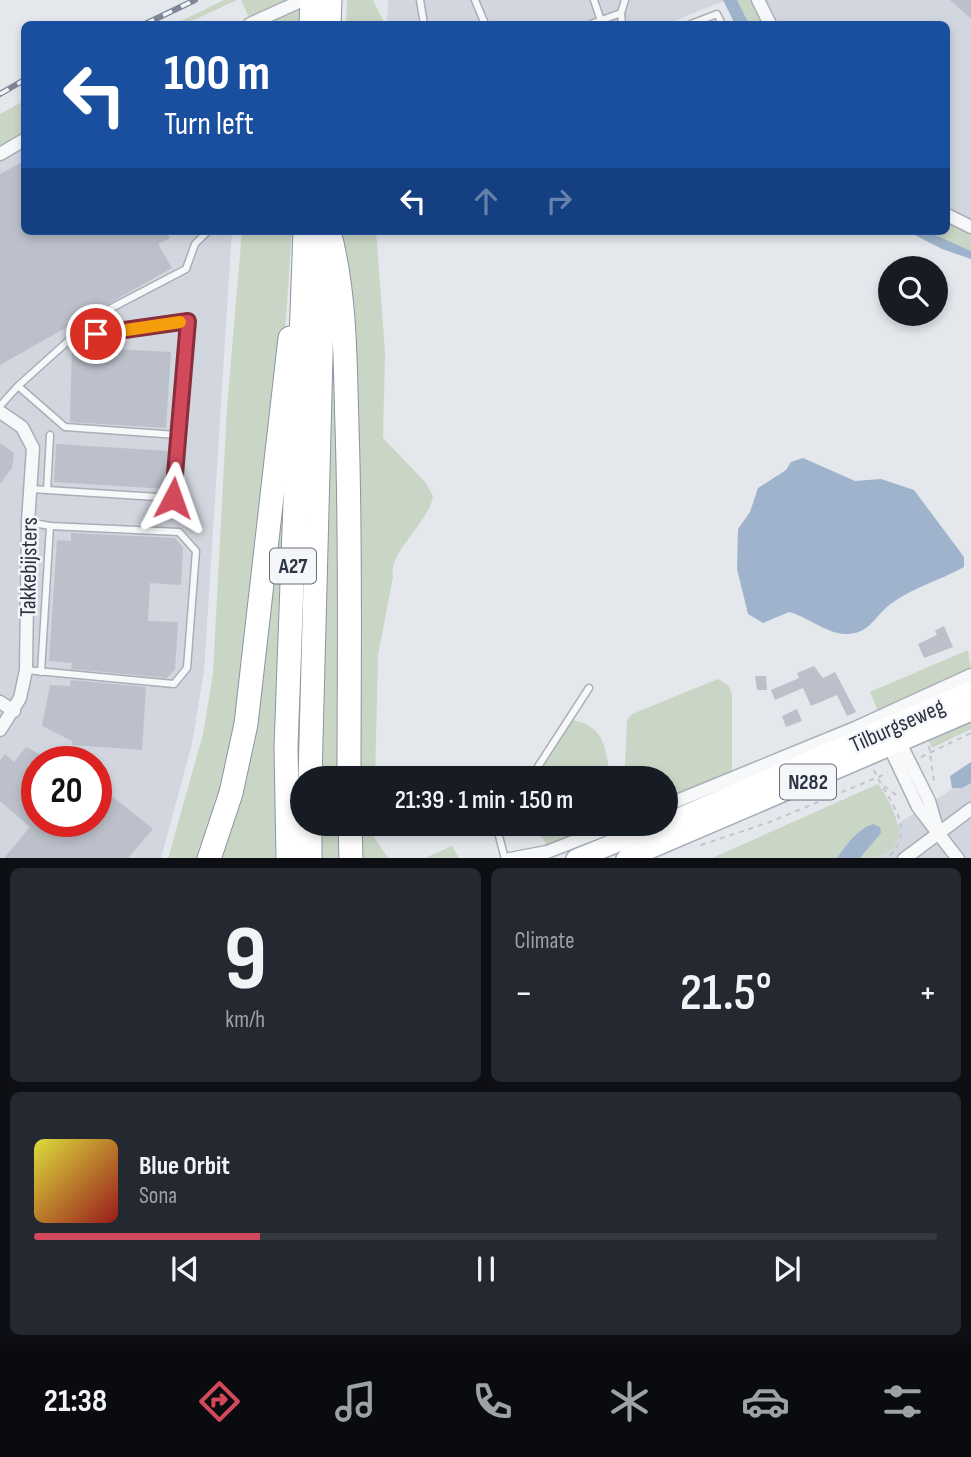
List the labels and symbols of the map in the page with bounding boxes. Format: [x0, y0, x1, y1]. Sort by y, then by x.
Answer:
pin [66, 304, 126, 364]
position arrow [136, 461, 210, 535]
street label: Takkebijsters [14, 517, 44, 617]
road number: A27 [270, 548, 316, 584]
street label: Tilburgseweg [846, 693, 949, 759]
speed limit sign: 20 [21, 746, 112, 837]
road number: N282 [780, 764, 836, 800]

